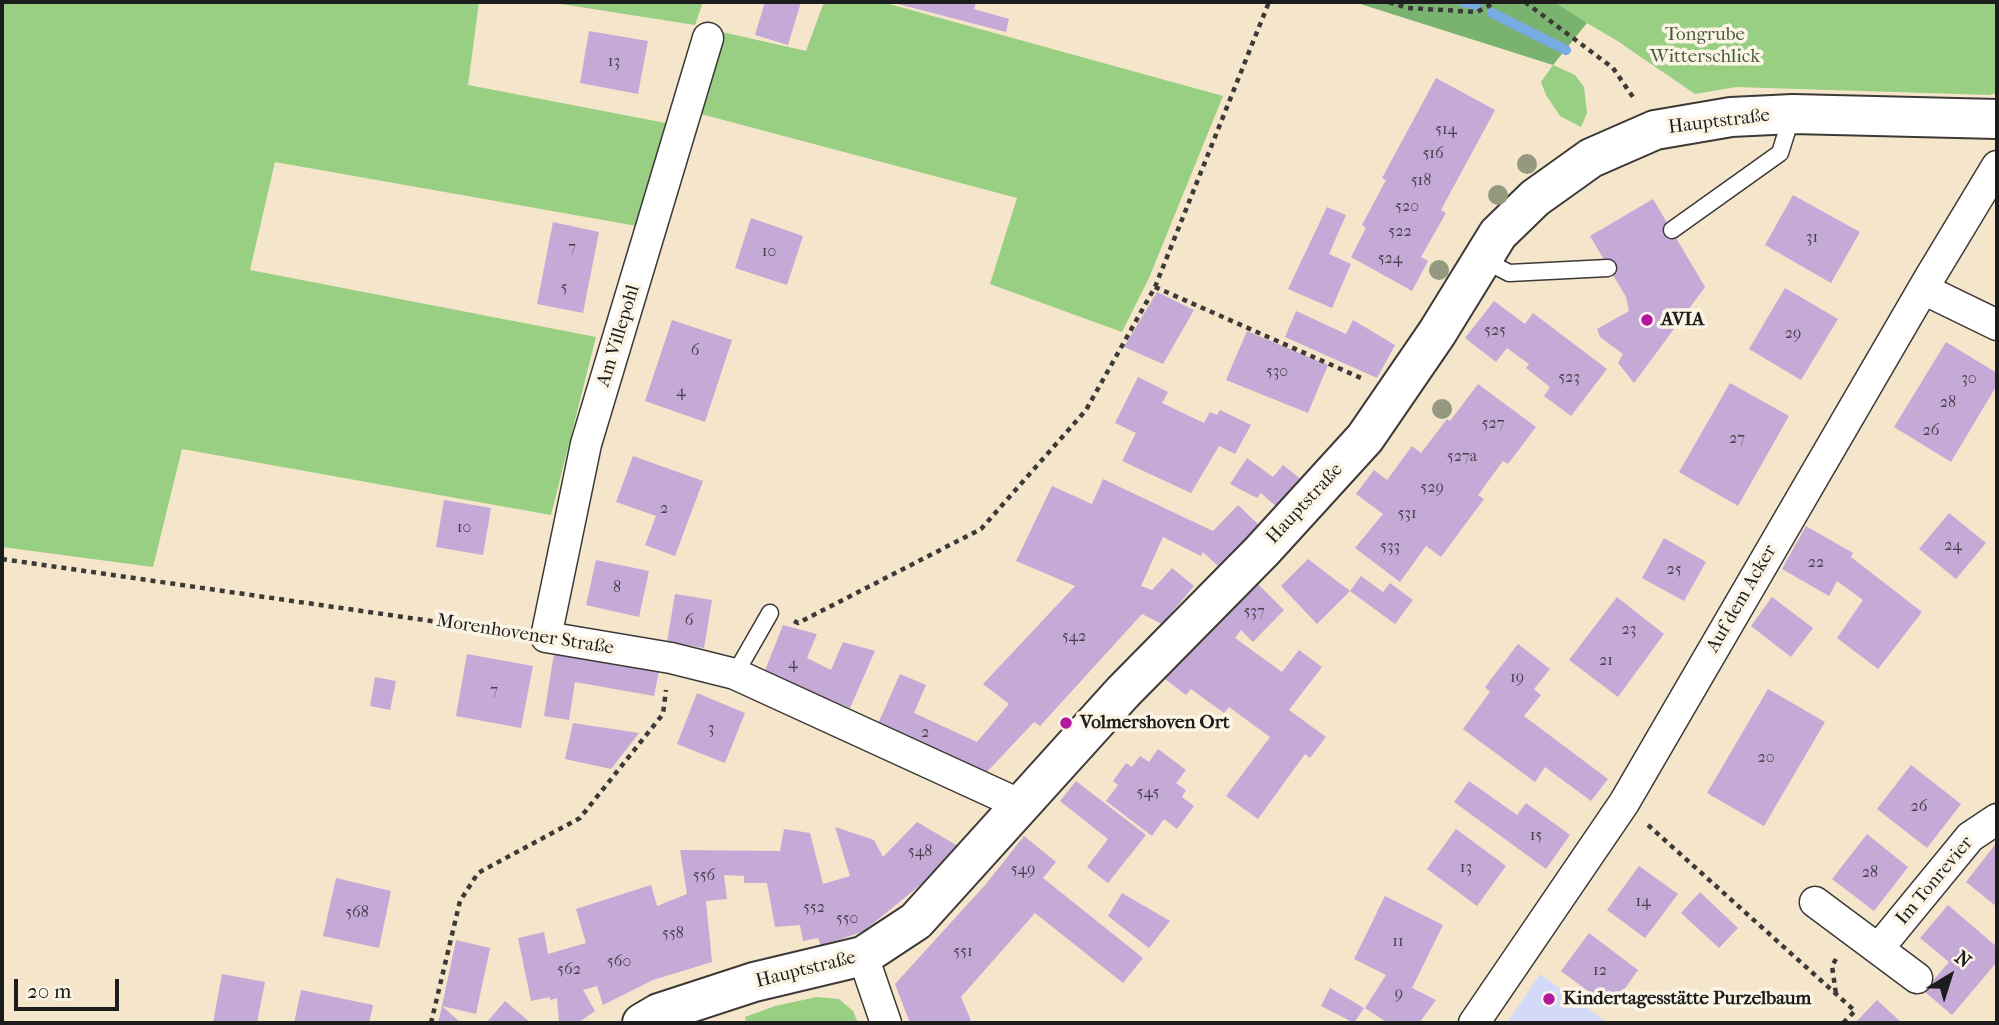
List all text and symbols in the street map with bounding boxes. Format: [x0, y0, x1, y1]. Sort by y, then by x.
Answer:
park label: Tongrube Witterschlick [1650, 24, 1760, 68]
house number: 13 [608, 52, 620, 72]
street label: Hauptstraße [1667, 104, 1771, 140]
house number: 514 [1435, 120, 1457, 140]
house number: 516 [1422, 144, 1444, 164]
house number: 518 [1411, 171, 1431, 191]
house number: 520 [1395, 197, 1419, 217]
house number: 522 [1388, 222, 1412, 242]
house number: 31 [1806, 228, 1818, 248]
house number: 7 [568, 238, 576, 258]
house number: 10 [762, 242, 776, 262]
house number: 524 [1378, 249, 1402, 269]
house number: 5 [561, 278, 567, 298]
street label: Am Villepohl [593, 282, 645, 390]
place label: AVIA [1661, 309, 1704, 331]
marker: AVIA [1639, 312, 1655, 328]
house number: 525 [1484, 321, 1506, 341]
house number: 29 [1785, 324, 1801, 344]
house number: 6 [691, 341, 699, 361]
house number: 530 [1266, 362, 1288, 382]
house number: 523 [1558, 368, 1580, 388]
house number: 30 [1961, 369, 1977, 389]
house number: 4 [676, 382, 686, 402]
house number: 28 [1940, 393, 1956, 413]
house number: 527 [1482, 414, 1504, 434]
house number: 26 [1923, 421, 1939, 441]
house number: 27 [1729, 429, 1745, 449]
house number: 527a [1447, 447, 1477, 467]
street label: Hauptstraße [1262, 459, 1348, 549]
house number: 529 [1420, 478, 1444, 498]
house number: 2 [660, 499, 668, 519]
house number: 531 [1397, 504, 1417, 524]
house number: 10 [457, 518, 471, 538]
house number: 24 [1944, 536, 1962, 556]
house number: 533 [1380, 537, 1400, 557]
street label: Auf dem Acker [1702, 541, 1782, 657]
house number: 22 [1808, 553, 1824, 573]
house number: 25 [1666, 560, 1682, 580]
house number: 8 [613, 578, 621, 598]
house number: 537 [1243, 602, 1265, 622]
street label: Morenhovener Straße [435, 610, 615, 660]
house number: 6 [685, 611, 693, 631]
house number: 23 [1622, 620, 1636, 640]
house number: 542 [1062, 627, 1086, 647]
house number: 21 [1599, 651, 1613, 671]
house number: 4 [788, 654, 798, 674]
house number: 19 [1510, 668, 1524, 688]
house number: 7 [490, 681, 498, 701]
place label: Volmershoven Ort [1080, 712, 1230, 734]
marker: Volmershoven Ort [1058, 715, 1074, 731]
house number: 3 [708, 719, 714, 739]
house number: 2 [921, 723, 929, 743]
house number: 20 [1757, 748, 1775, 768]
house number: 545 [1137, 783, 1159, 803]
house number: 26 [1911, 797, 1927, 817]
house number: 15 [1530, 826, 1542, 846]
street label: Im Tonrevier [1891, 832, 1979, 930]
house number: 548 [908, 842, 932, 862]
house number: 13 [1460, 858, 1472, 878]
house number: 549 [1011, 860, 1035, 880]
house number: 28 [1862, 863, 1878, 883]
house number: 556 [693, 866, 715, 886]
house number: 14 [1635, 892, 1651, 912]
house number: 552 [803, 898, 825, 918]
house number: 568 [345, 903, 369, 923]
house number: 550 [836, 909, 858, 929]
house number: 558 [662, 924, 684, 944]
house number: 11 [1392, 932, 1404, 952]
north arrow [1915, 941, 1985, 1011]
house number: 551 [953, 942, 973, 962]
text: N [1950, 946, 1975, 973]
street label: Hauptstraße [754, 947, 858, 993]
house number: 560 [607, 952, 631, 972]
house number: 562 [557, 960, 581, 980]
house number: 12 [1593, 961, 1607, 981]
scale bar [18, 965, 122, 1009]
text: 20 m [27, 979, 71, 1003]
house number: 9 [1395, 984, 1403, 1004]
place label: Kindertagesstätte Purzelbaum [1563, 988, 1811, 1010]
marker: Kindertagesstätte Purzelbaum [1541, 991, 1557, 1007]

